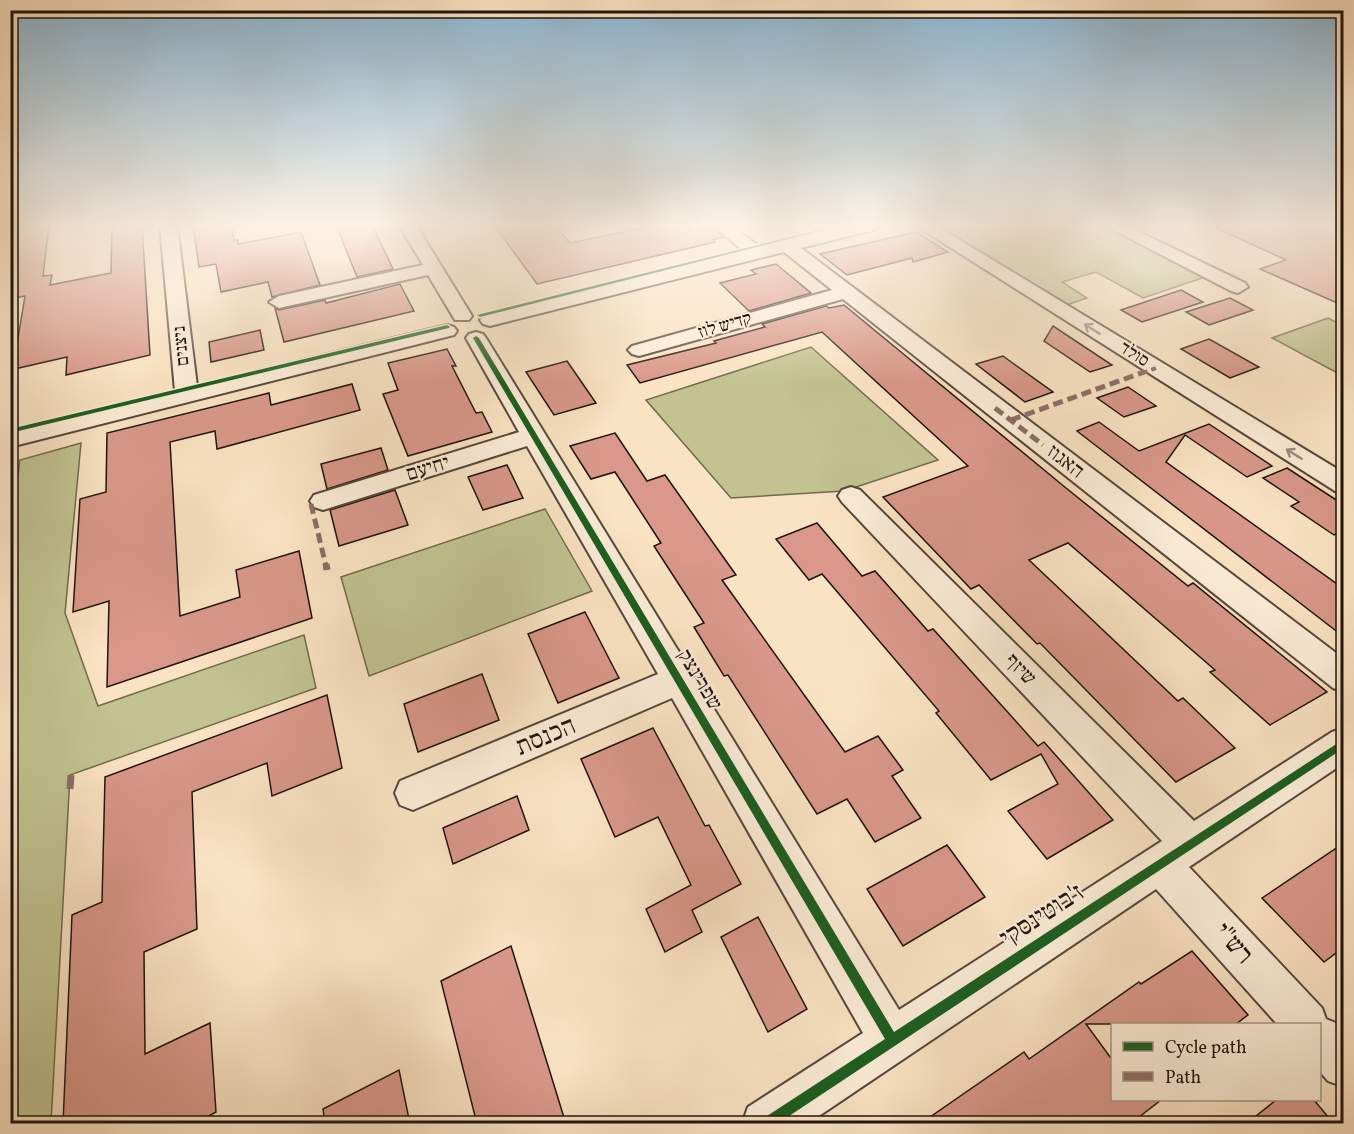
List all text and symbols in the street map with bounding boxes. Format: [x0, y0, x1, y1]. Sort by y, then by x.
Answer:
street label: קדיש לוז [695, 306, 755, 346]
one-way arrow [1084, 323, 1101, 336]
street label: ניצנים [167, 325, 197, 367]
street label: סולד [1114, 336, 1154, 374]
street label: האגוז [1040, 438, 1090, 486]
one-way arrow [1286, 448, 1303, 460]
street label: יחיעם [403, 449, 454, 489]
street label: שפרינצק [669, 644, 729, 716]
street label: שיזף [998, 648, 1042, 692]
street label: הכנסת [510, 708, 582, 766]
street label: ז'בוטינסקי [993, 875, 1091, 957]
street label: רש"י [1205, 915, 1261, 973]
legend [1111, 1023, 1321, 1101]
text: Cycle path [1165, 1036, 1247, 1061]
text: Path [1165, 1066, 1201, 1091]

